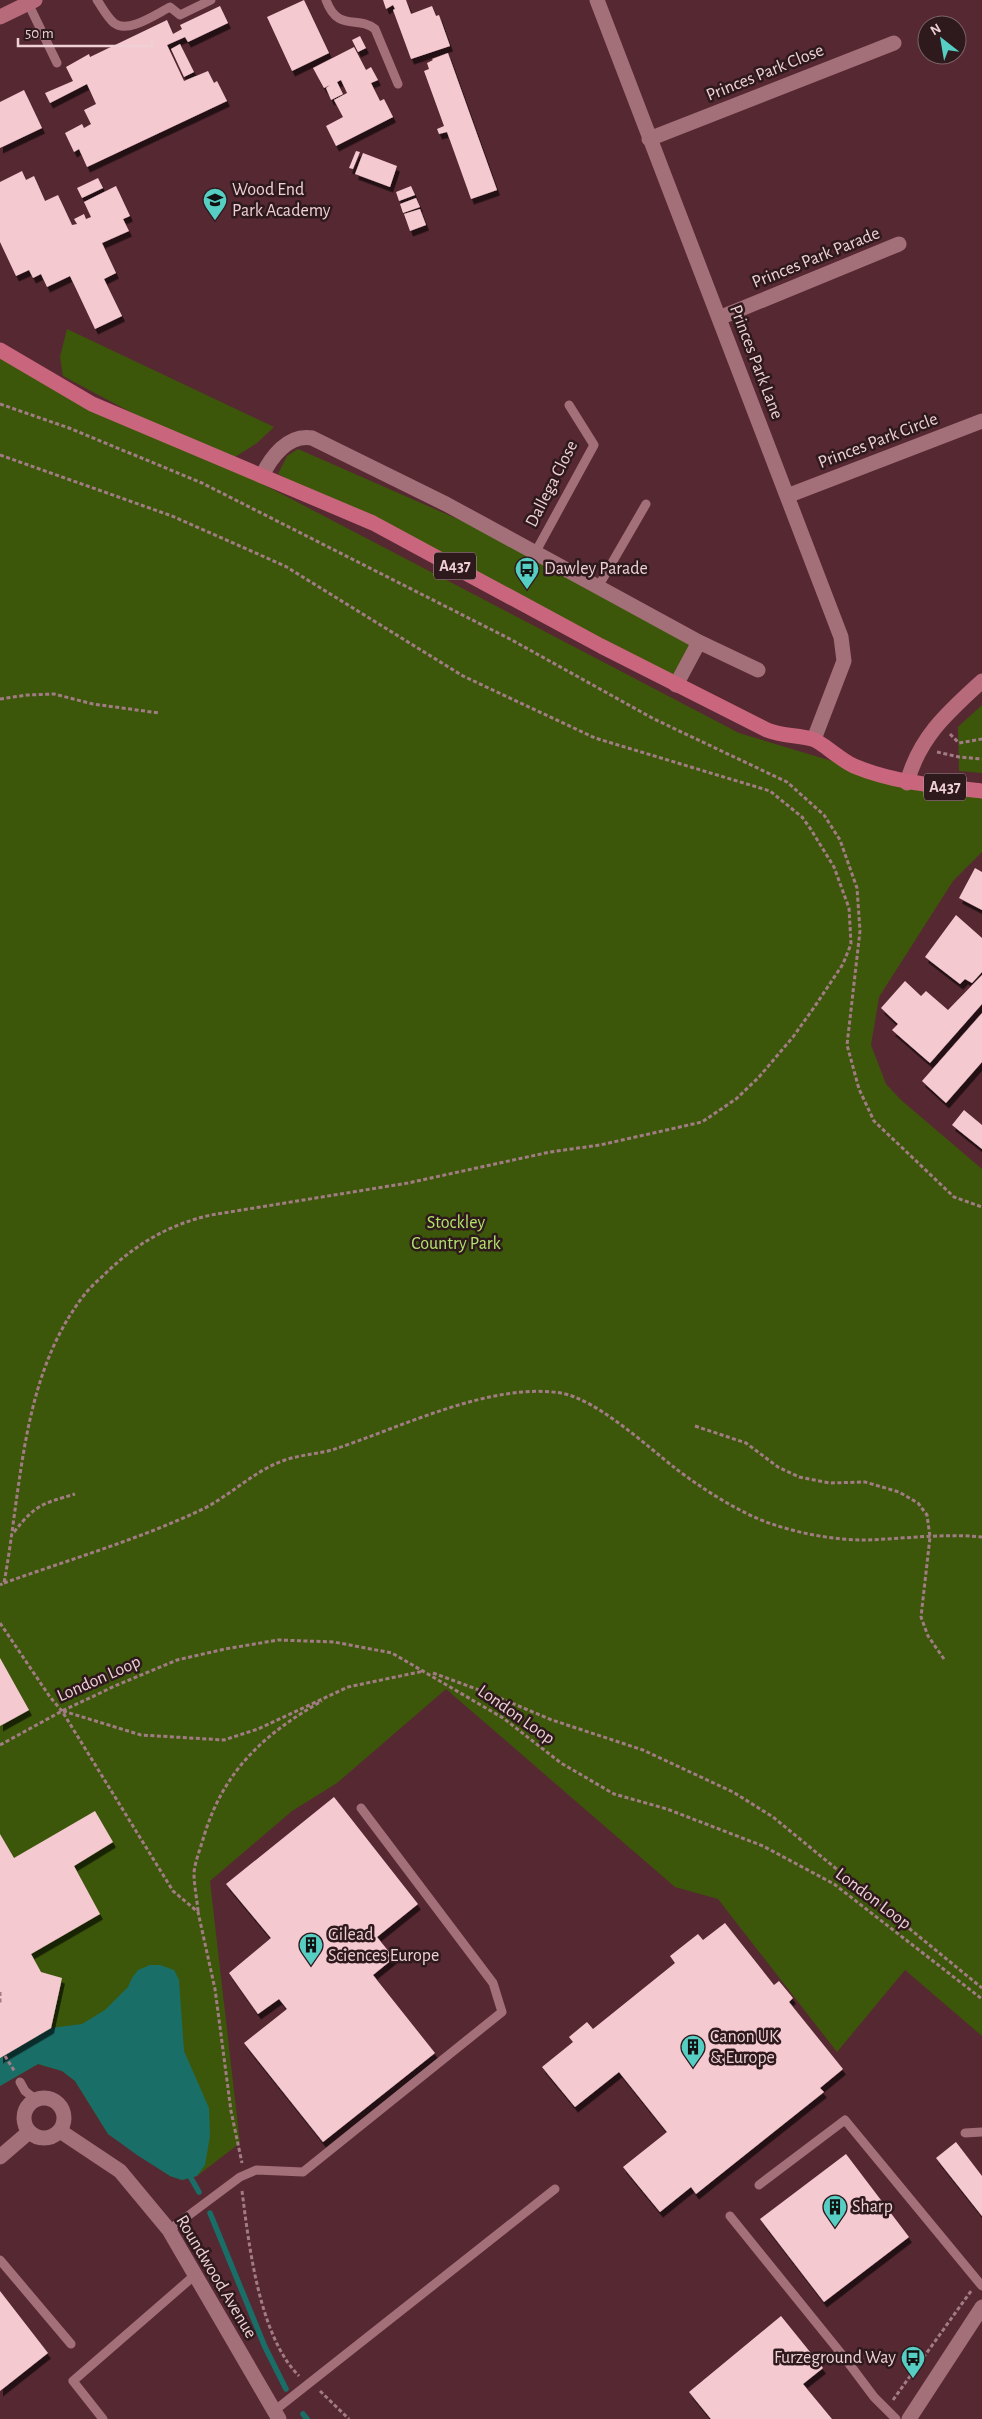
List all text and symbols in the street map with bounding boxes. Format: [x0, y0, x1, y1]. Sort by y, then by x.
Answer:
scale bar [18, 15, 151, 47]
north arrow [917, 15, 967, 65]
text: N [928, 21, 944, 38]
text: 50 m [25, 26, 54, 41]
street label: Princes Park Close [704, 41, 826, 105]
place label: Wood End Park Academy [232, 181, 331, 220]
school or university icon: Wood End Park Academy [202, 187, 228, 221]
street label: Princes Park Parade [750, 224, 882, 292]
street label: Princes Park Lane [726, 302, 786, 422]
street label: Princes Park Circle [816, 410, 940, 472]
street label: Dallega Close [523, 438, 581, 530]
road number: A437 [434, 552, 476, 580]
bus stop icon: Dawley Parade [514, 556, 540, 590]
place label: Dawley Parade [544, 560, 648, 578]
road number: A437 [924, 774, 966, 800]
park label: Stockley Country Park [411, 1214, 502, 1253]
street label: London Loop [54, 1653, 144, 1705]
street label: London Loop [474, 1682, 558, 1748]
street label: London Loop [832, 1865, 914, 1933]
place label: Gilead Sciences Europe [328, 1926, 439, 1965]
building icon: Gilead Sciences Europe [298, 1932, 324, 1966]
place label: Canon UK & Europe [710, 2028, 779, 2067]
building icon: Canon UK & Europe [680, 2034, 706, 2068]
building icon: Sharp [822, 2194, 848, 2228]
place label: Sharp [852, 2198, 893, 2216]
street label: Roundwood Avenue [172, 2212, 260, 2342]
bus stop icon: Furzeground Way [900, 2345, 926, 2379]
place label: Furzeground Way [774, 2349, 896, 2367]

